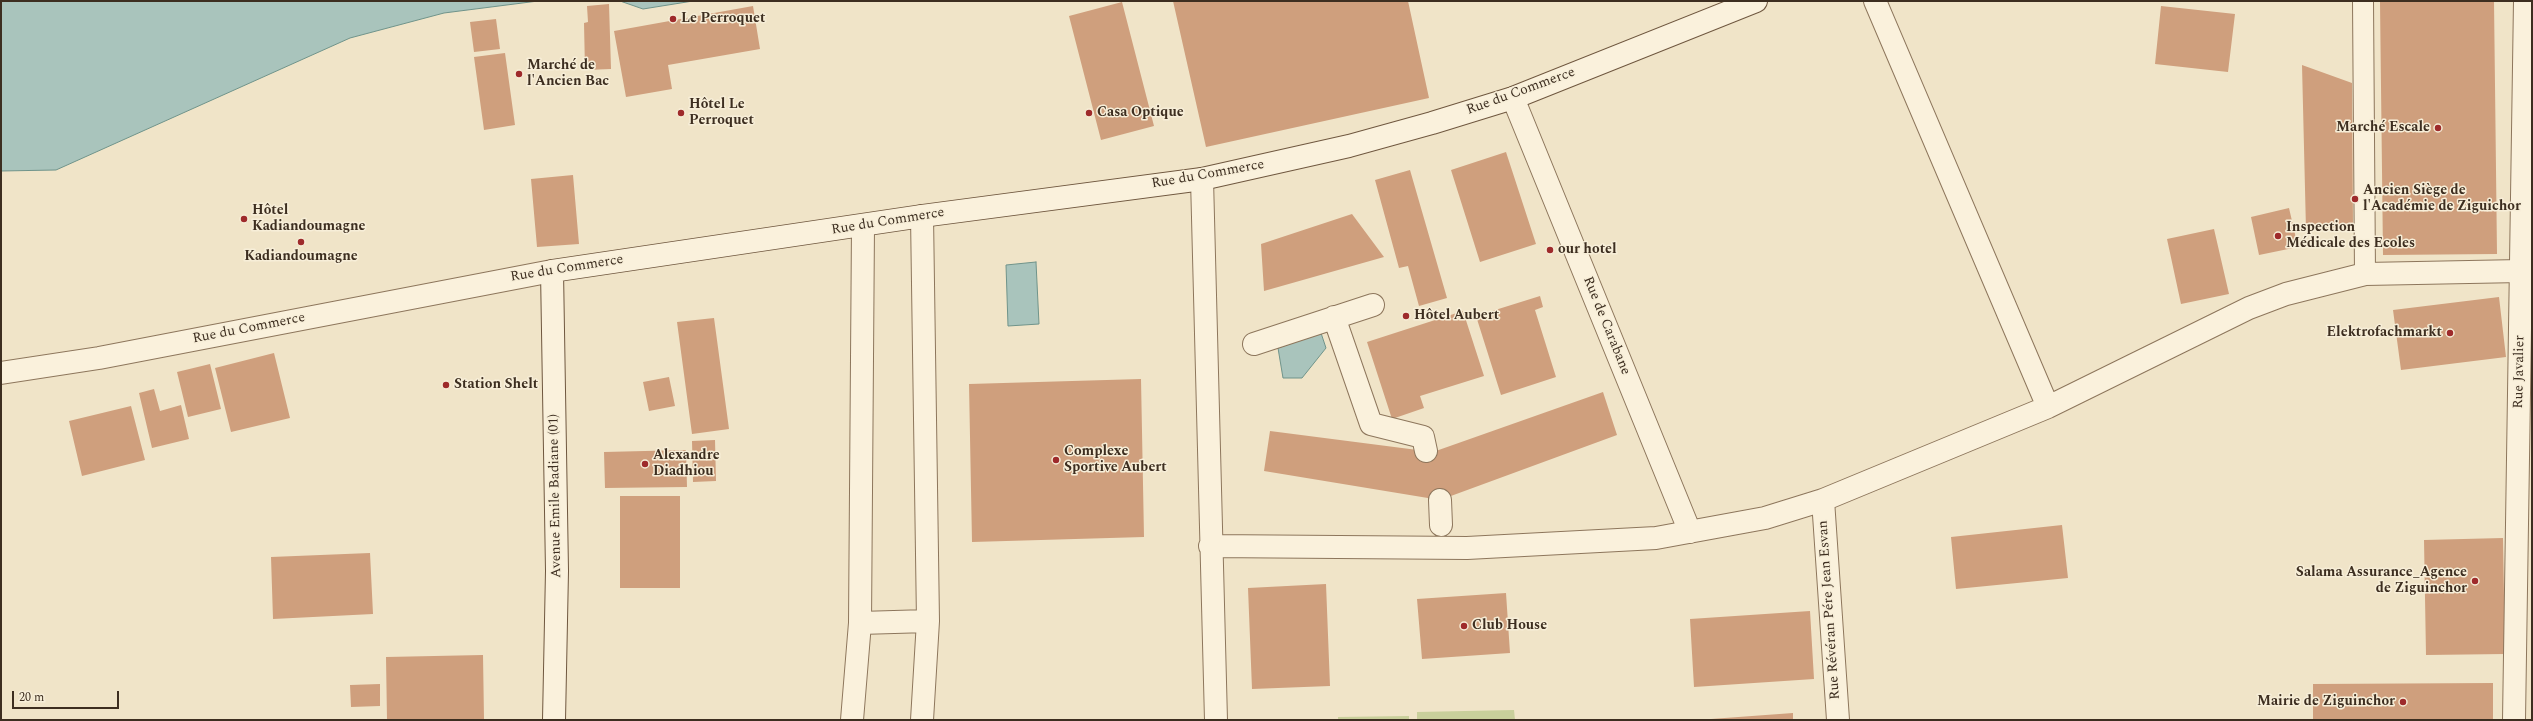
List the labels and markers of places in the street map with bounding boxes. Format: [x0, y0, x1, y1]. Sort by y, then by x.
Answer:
place label: Le Perroquet [681, 11, 765, 27]
marker: Le Perroquet [668, 14, 678, 24]
place label: Marché de l'Ancien Bac [527, 58, 609, 90]
marker: Marché de l'Ancien Bac [514, 69, 524, 79]
place label: Hôtel Le Perroquet [689, 97, 754, 130]
place label: Casa Optique [1097, 105, 1184, 121]
marker: Hôtel Le Perroquet [676, 108, 686, 118]
marker: Casa Optique [1084, 108, 1094, 118]
place label: Marché Escale [2336, 120, 2430, 136]
marker: Marché Escale [2433, 123, 2443, 133]
place label: Ancien Siège de l'Académie de Ziguichor [2363, 183, 2521, 216]
marker: Ancien Siège de l'Académie de Ziguichor [2350, 194, 2360, 204]
place label: Hôtel Kadiandoumagne [252, 203, 365, 236]
marker: Hôtel Kadiandoumagne [239, 214, 249, 224]
place label: Inspection Médicale des Ecoles [2286, 220, 2415, 252]
marker: Inspection Médicale des Ecoles [2273, 231, 2283, 241]
marker: Kadiandoumagne [296, 237, 306, 247]
place label: our hotel [1558, 242, 1617, 258]
marker: our hotel [1545, 245, 1555, 255]
place label: Kadiandoumagne [244, 249, 358, 265]
place label: Hôtel Aubert [1414, 308, 1499, 324]
marker: Hôtel Aubert [1401, 311, 1411, 321]
place label: Elektrofachmarkt [2327, 325, 2442, 341]
marker: Elektrofachmarkt [2445, 328, 2455, 338]
place label: Station Shelt [454, 377, 538, 393]
marker: Station Shelt [441, 380, 451, 390]
place label: Complexe Sportive Aubert [1064, 444, 1167, 476]
place label: Alexandre Diadhiou [653, 448, 720, 480]
marker: Complexe Sportive Aubert [1051, 455, 1061, 465]
marker: Alexandre Diadhiou [640, 459, 650, 469]
place label: Salama Assurance_Agence de Ziguinchor [2296, 565, 2467, 598]
marker: Salama Assurance_Agence de Ziguinchor [2470, 576, 2480, 586]
place label: Club House [1472, 618, 1547, 634]
marker: Club House [1459, 621, 1469, 631]
place label: Mairie de Ziguinchor [2257, 694, 2395, 710]
marker: Mairie de Ziguinchor [2398, 697, 2408, 707]

